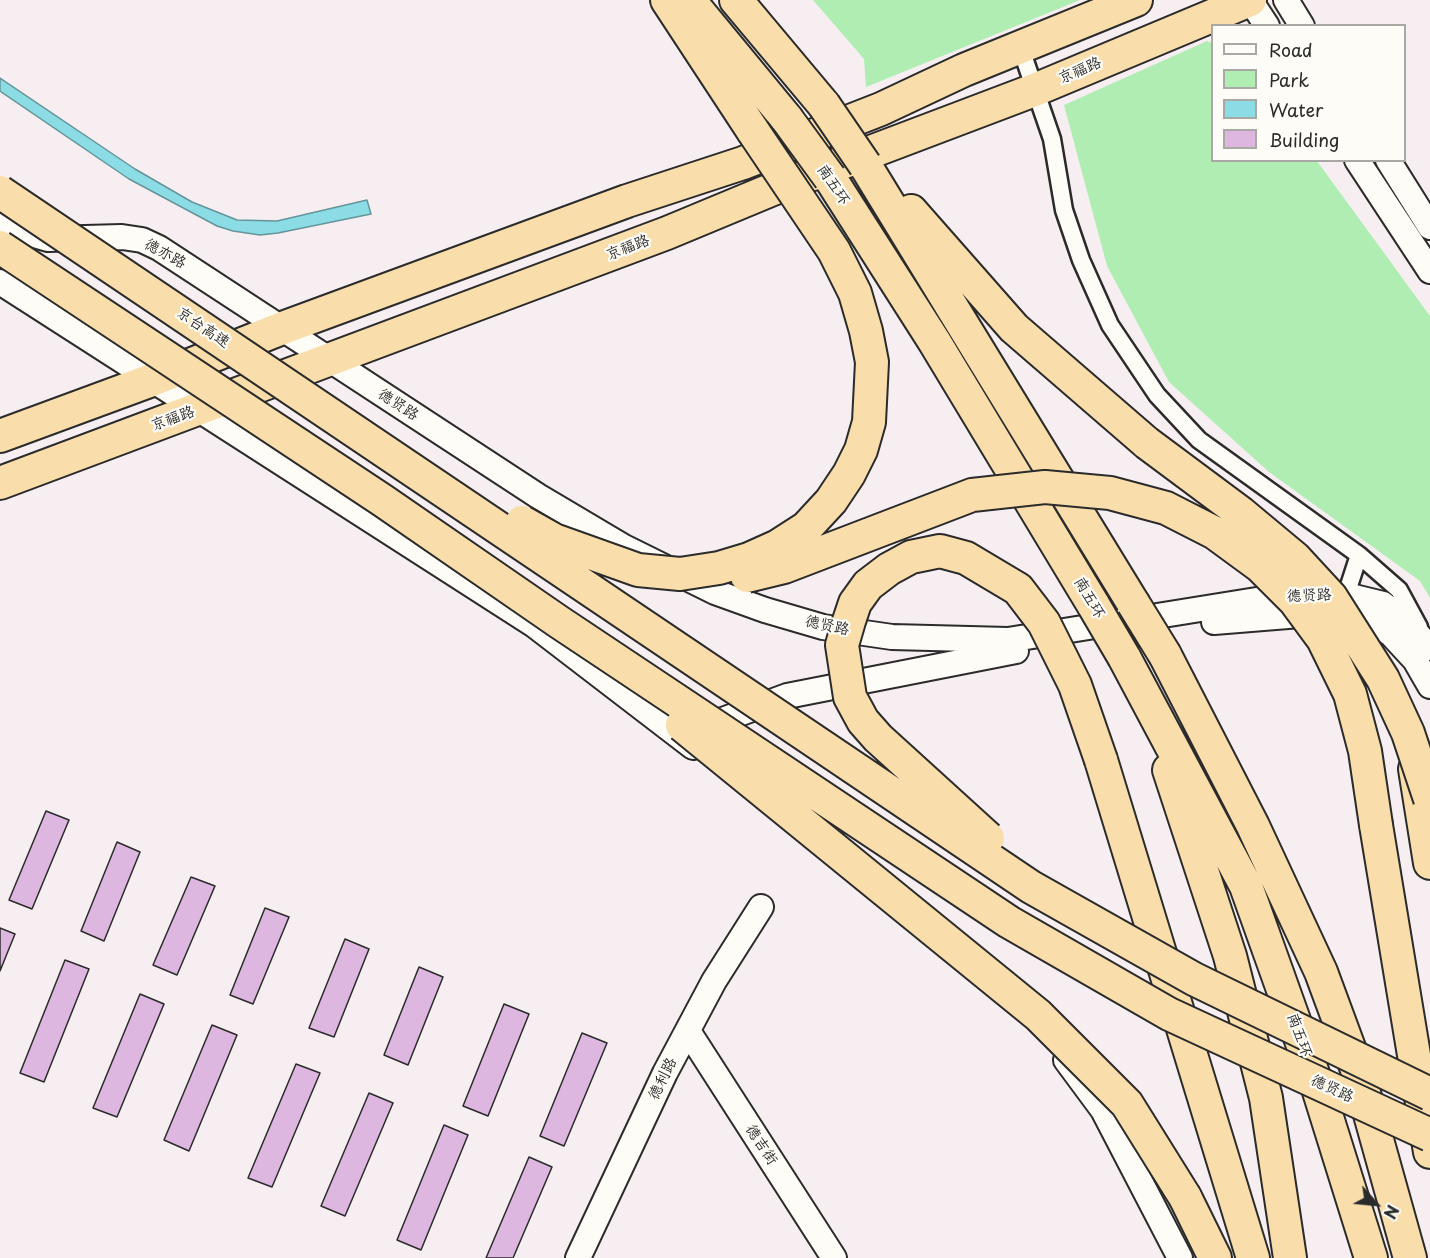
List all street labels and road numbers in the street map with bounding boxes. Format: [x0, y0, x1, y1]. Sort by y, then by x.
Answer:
street label: 京福路 [1056, 54, 1104, 88]
street label: 南五环 [813, 161, 853, 209]
street label: 京福路 [604, 232, 652, 264]
street label: 德亦路 [141, 235, 189, 273]
street label: 京台高速 [173, 304, 233, 352]
street label: 德贤路 [374, 385, 422, 425]
street label: 京福路 [149, 403, 197, 435]
street label: 南五环 [1070, 574, 1108, 622]
street label: 德贤路 [1286, 586, 1332, 606]
street label: 德贤路 [803, 613, 851, 639]
street label: 南五环 [1283, 1011, 1315, 1059]
street label: 德利路 [645, 1055, 681, 1103]
street label: 德贤路 [1308, 1071, 1356, 1107]
street label: 德吉街 [741, 1121, 781, 1169]

